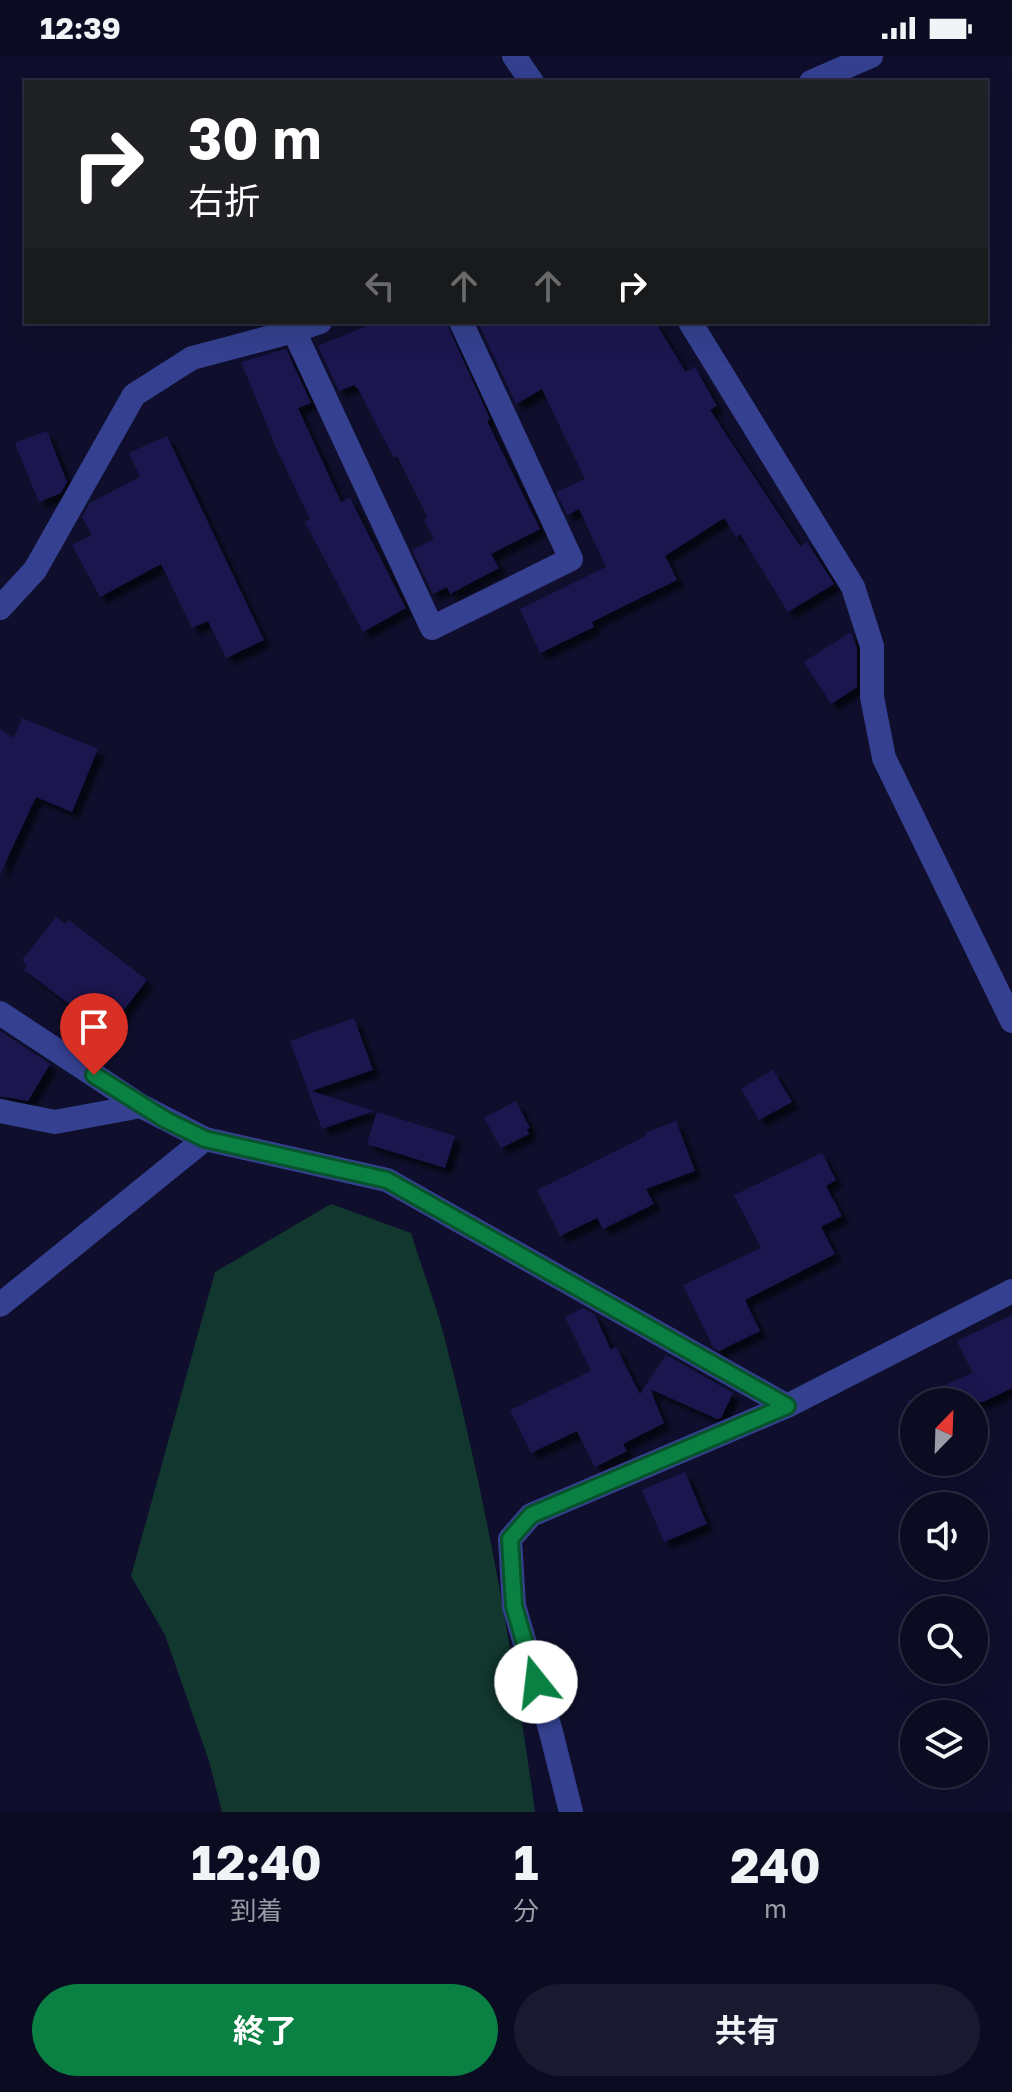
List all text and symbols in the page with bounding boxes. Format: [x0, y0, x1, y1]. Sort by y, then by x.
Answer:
text: 12:39 [40, 10, 121, 46]
text: 30 m [188, 104, 322, 171]
icon: right [56, 112, 160, 216]
text: 右折 [188, 179, 260, 222]
icon: left [358, 264, 402, 308]
icon: ahead [442, 264, 486, 308]
icon: ahead [526, 264, 570, 308]
icon: right [610, 264, 654, 308]
pin [60, 993, 128, 1075]
icon: arrive [72, 1005, 116, 1049]
north arrow [900, 1388, 988, 1476]
map controls [900, 1388, 988, 1788]
button: sound [900, 1492, 988, 1580]
button: search [900, 1596, 988, 1684]
position arrow [494, 1640, 578, 1724]
button: layers [900, 1700, 988, 1788]
text: 12:40 [191, 1833, 322, 1891]
text: 1 [514, 1833, 538, 1891]
text: 240 [730, 1836, 821, 1894]
text: m [764, 1893, 787, 1924]
text: 到着 [231, 1895, 283, 1926]
text: 分 [513, 1895, 539, 1926]
button: 終了 [32, 1984, 498, 2076]
button: 共有 [514, 1984, 980, 2076]

